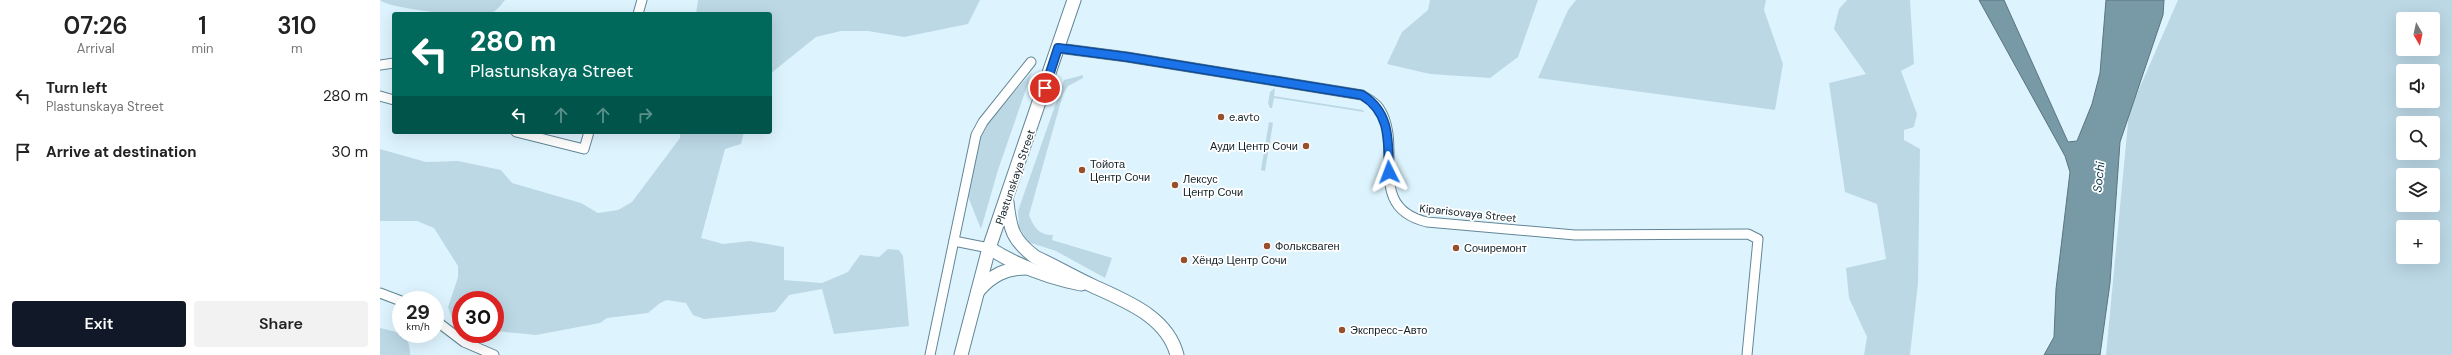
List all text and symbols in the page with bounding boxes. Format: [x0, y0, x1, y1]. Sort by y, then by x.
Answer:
text: 07:26 [64, 10, 128, 41]
text: 1 [198, 10, 207, 41]
text: 310 [277, 10, 316, 41]
north arrow [2396, 12, 2440, 56]
map controls [2396, 12, 2440, 264]
text: 280 m [470, 23, 556, 60]
icon: left [404, 28, 456, 80]
text: Arrival [77, 40, 115, 57]
text: min [191, 40, 214, 57]
text: m [291, 40, 303, 57]
text: Plastunskaya Street [470, 59, 633, 83]
button: sound [2396, 64, 2440, 108]
pin [1028, 71, 1062, 105]
icon: arrive [1034, 77, 1056, 99]
text: Turn left [46, 78, 107, 98]
icon: left [12, 85, 34, 107]
text: 280 m [323, 86, 368, 106]
text: Plastunskaya Street [46, 98, 164, 115]
icon: left [508, 104, 530, 126]
icon: ahead [550, 104, 572, 126]
icon: ahead [592, 104, 614, 126]
icon: right [634, 104, 656, 126]
place label: e.avto [1229, 110, 1260, 124]
marker: e.avto [1216, 112, 1226, 122]
button: search [2396, 116, 2440, 160]
street label: Plastunskaya Street [992, 128, 1038, 226]
place label: Ауди Центр Сочи [1210, 139, 1298, 153]
icon: arrive [12, 141, 34, 163]
marker: Ауди Центр Сочи [1301, 141, 1311, 151]
text: Arrive at destination [46, 142, 197, 162]
text: 30 m [332, 142, 368, 162]
position arrow [1368, 151, 1410, 193]
place label: Тойота Центр Сочи [1090, 157, 1150, 184]
water label: Sochi [2089, 160, 2109, 193]
marker: Тойота Центр Сочи [1077, 165, 1087, 175]
button: layers [2396, 168, 2440, 212]
place label: Лексус Центр Сочи [1183, 172, 1243, 199]
marker: Лексус Центр Сочи [1170, 180, 1180, 190]
street label: Kiparisovaya Street [1419, 201, 1517, 225]
button: + [2396, 220, 2440, 264]
place label: Фольксваген [1275, 239, 1340, 253]
marker: Фольксваген [1262, 241, 1272, 251]
place label: Сочиремонт [1464, 241, 1527, 255]
marker: Сочиремонт [1451, 243, 1461, 253]
place label: Хёндэ Центр Сочи [1192, 253, 1287, 267]
marker: Хёндэ Центр Сочи [1179, 255, 1189, 265]
speed limit sign: 30 [452, 291, 504, 343]
text: 29 [406, 299, 430, 325]
button: Exit [12, 301, 186, 347]
button: Share [194, 301, 368, 347]
text: km/h [406, 320, 430, 333]
place label: Экспресс-Авто [1350, 323, 1427, 337]
marker: Экспресс-Авто [1337, 325, 1347, 335]

